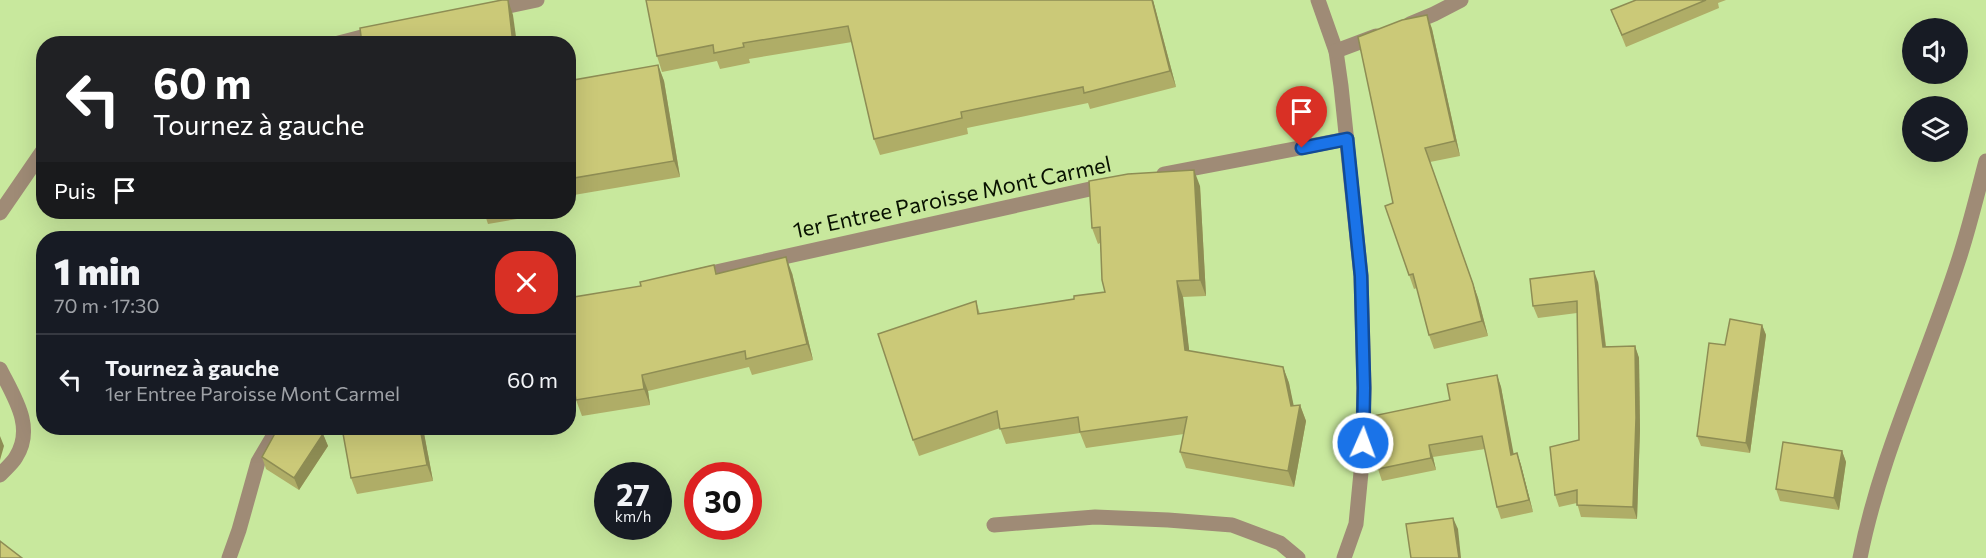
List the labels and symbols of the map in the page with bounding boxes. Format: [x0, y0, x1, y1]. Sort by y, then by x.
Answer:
pin [1276, 86, 1327, 148]
street label: 1er Entree Paroisse Mont Carmel [790, 150, 1113, 243]
position arrow [1331, 411, 1395, 475]
speed limit sign: 30 [684, 462, 762, 540]

